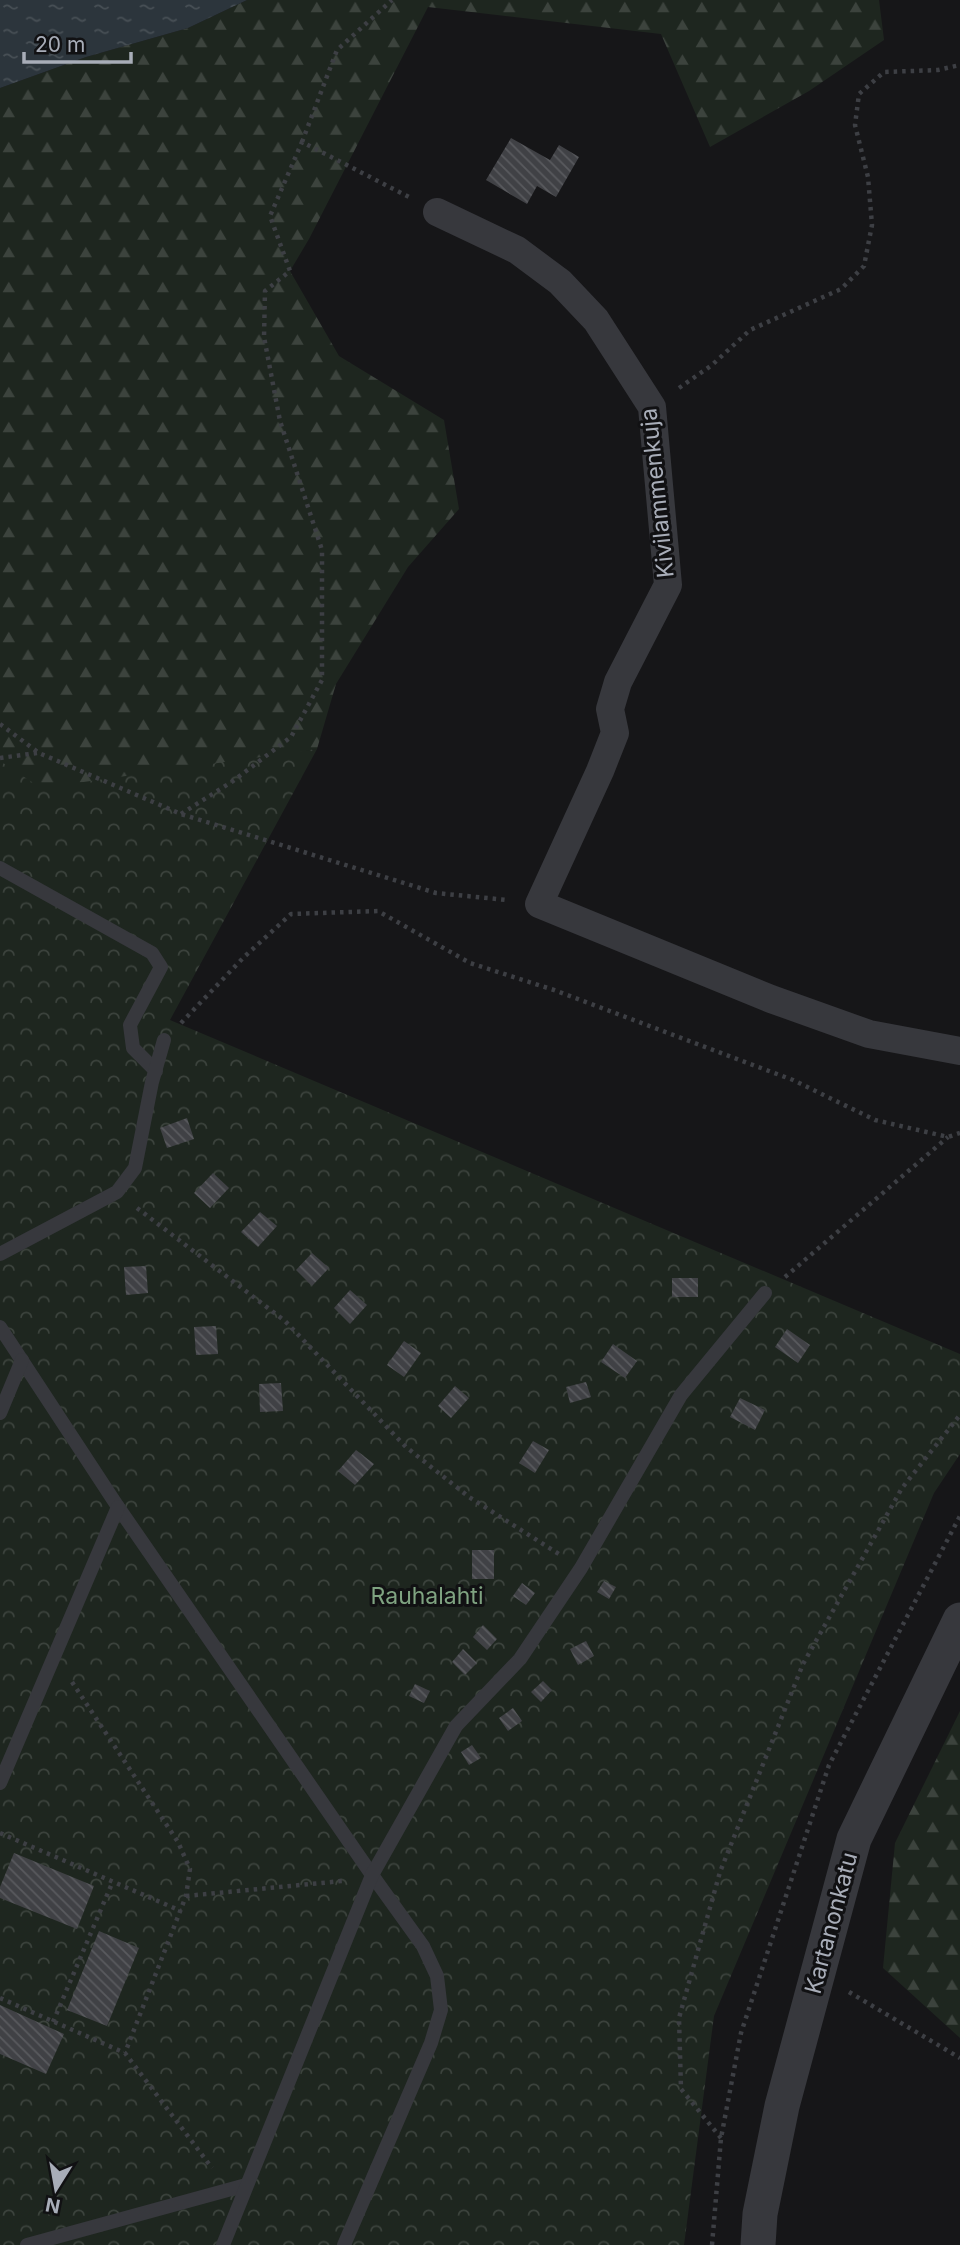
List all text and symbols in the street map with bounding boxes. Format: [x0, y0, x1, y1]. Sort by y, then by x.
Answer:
scale bar [24, 21, 131, 65]
text: 20 m [35, 32, 85, 57]
street label: Kivilammenkuja [634, 407, 680, 579]
park label: Rauhalahti [371, 1582, 483, 1610]
street label: Kartanonkatu [799, 1849, 863, 1997]
north arrow [21, 2154, 91, 2224]
text: N [44, 2193, 62, 2218]

